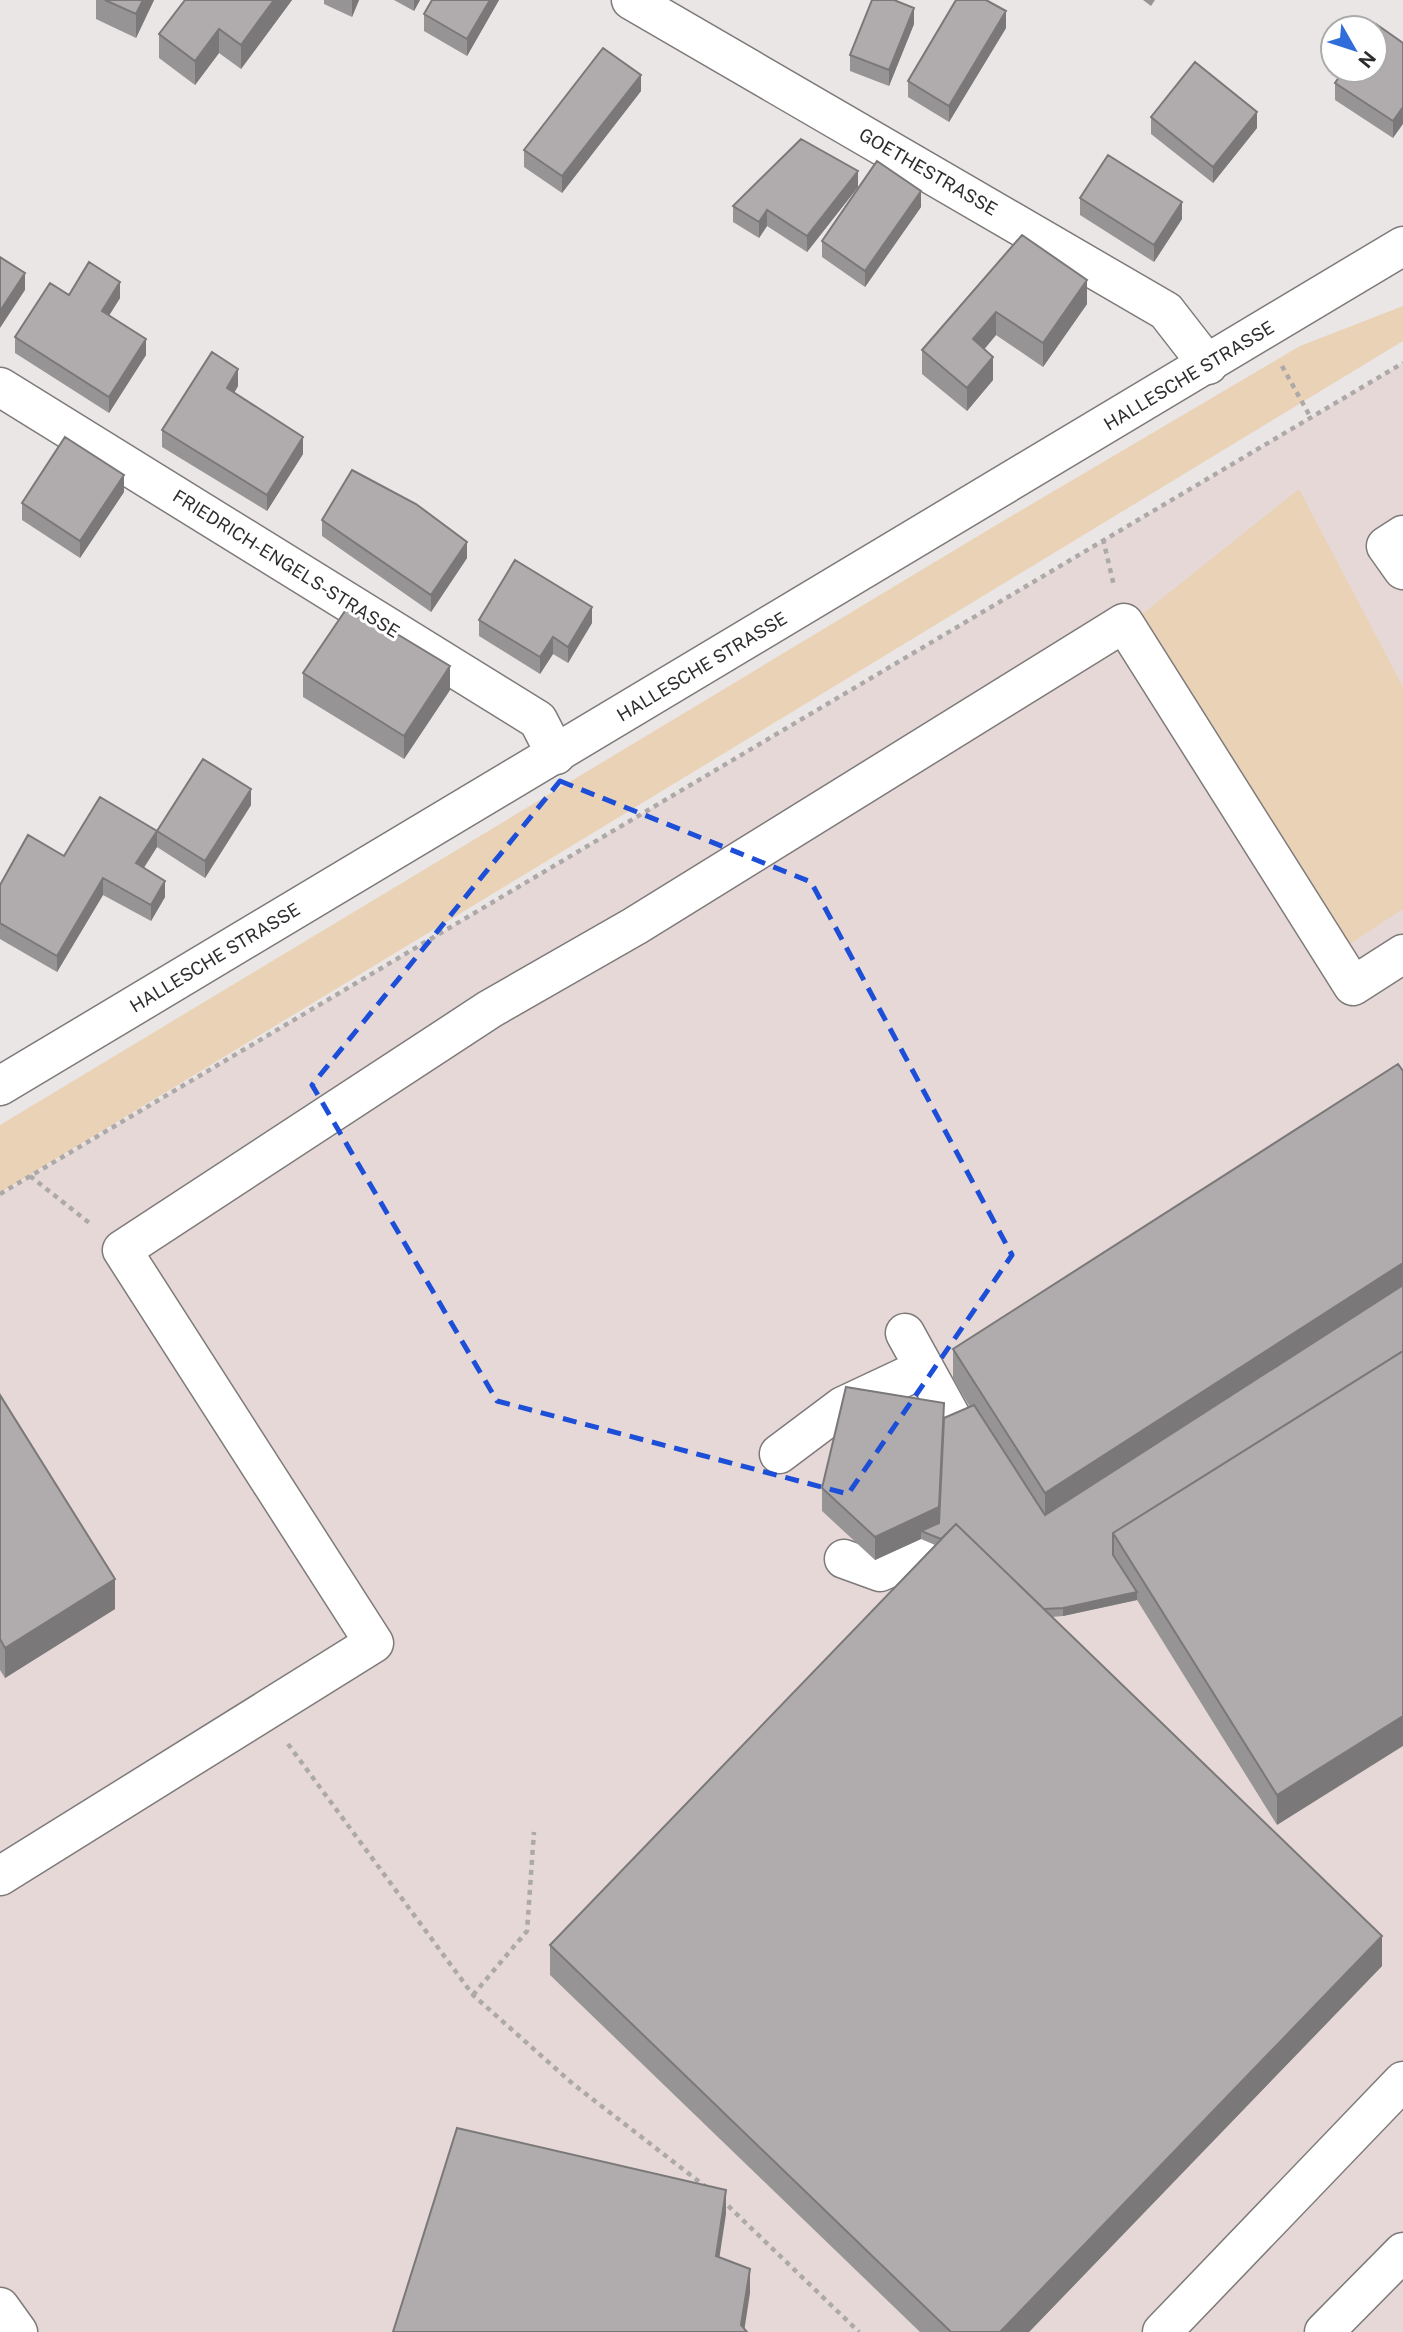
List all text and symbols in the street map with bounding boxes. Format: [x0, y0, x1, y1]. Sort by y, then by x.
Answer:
north arrow [1319, 14, 1389, 84]
text: N [1354, 47, 1380, 72]
street label: GOETHESTRASSE [855, 123, 1001, 220]
street label: HALLESCHE STRASSE [1100, 316, 1278, 435]
street label: FRIEDRICH-ENGELS-STRASSE [169, 485, 403, 642]
street label: HALLESCHE STRASSE [613, 607, 791, 726]
street label: HALLESCHE STRASSE [126, 898, 304, 1017]

